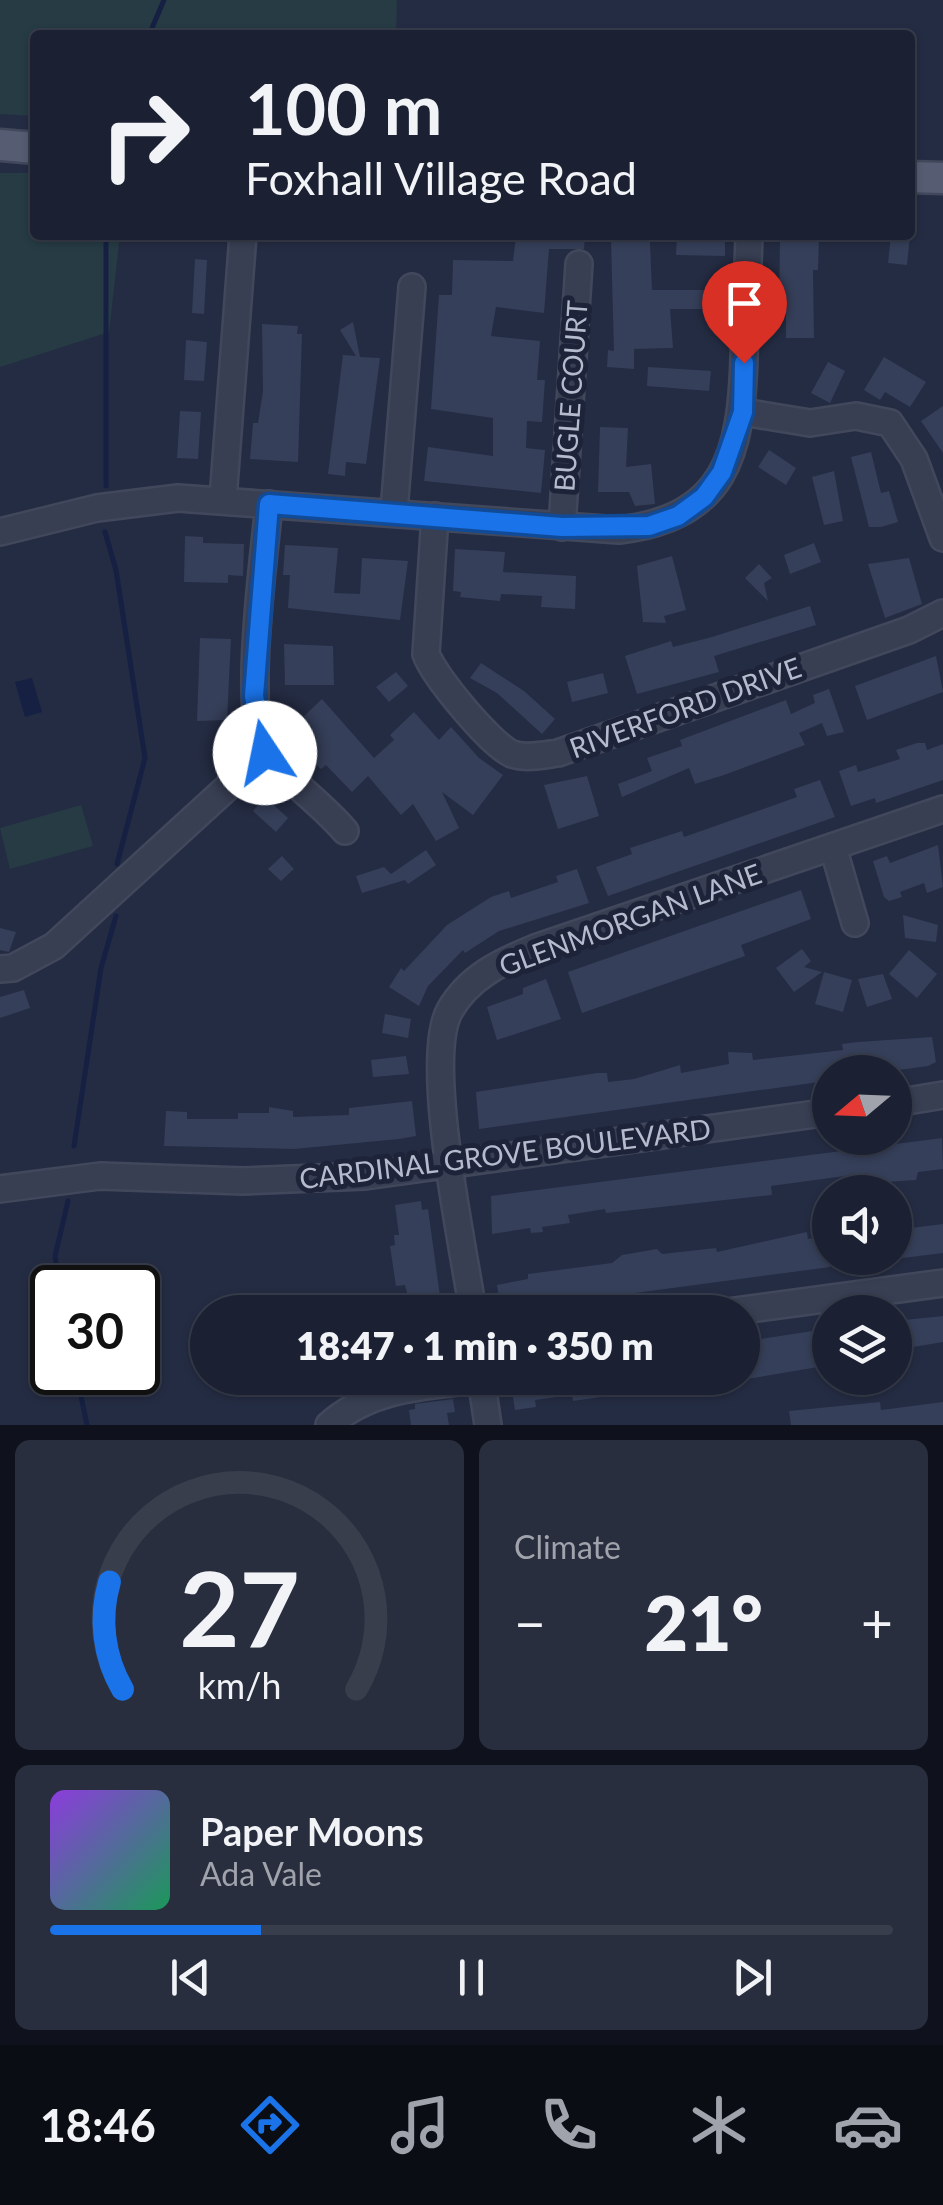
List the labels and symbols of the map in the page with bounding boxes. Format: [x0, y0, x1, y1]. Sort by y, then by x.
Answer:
pin [702, 261, 787, 364]
street label: BUGLE COURT [546, 299, 594, 493]
street label: RIVERFORD DRIVE [565, 649, 805, 765]
position arrow [213, 701, 317, 805]
street label: GLENMORGAN LANE [494, 856, 766, 982]
north arrow [812, 1055, 912, 1155]
street label: CARDINAL GROVE BOULEVARD [297, 1111, 713, 1195]
speed limit sign: 30 [30, 1265, 160, 1395]

